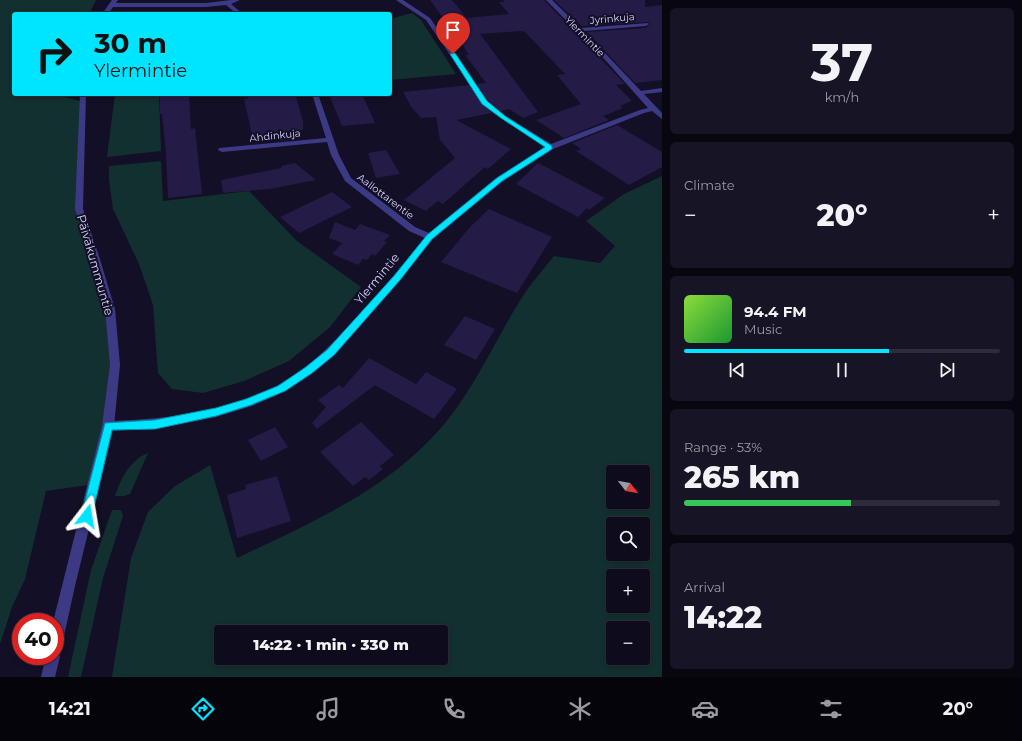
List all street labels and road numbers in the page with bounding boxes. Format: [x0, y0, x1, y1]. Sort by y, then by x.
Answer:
street label: Jyrinkuja [588, 10, 635, 27]
street label: Ylermintie [562, 13, 607, 59]
street label: Ahdinkuja [249, 126, 301, 145]
street label: Aallottarentie [355, 171, 417, 222]
street label: Päiväkummuntie [74, 213, 117, 317]
street label: Ylermintie [351, 250, 402, 307]

